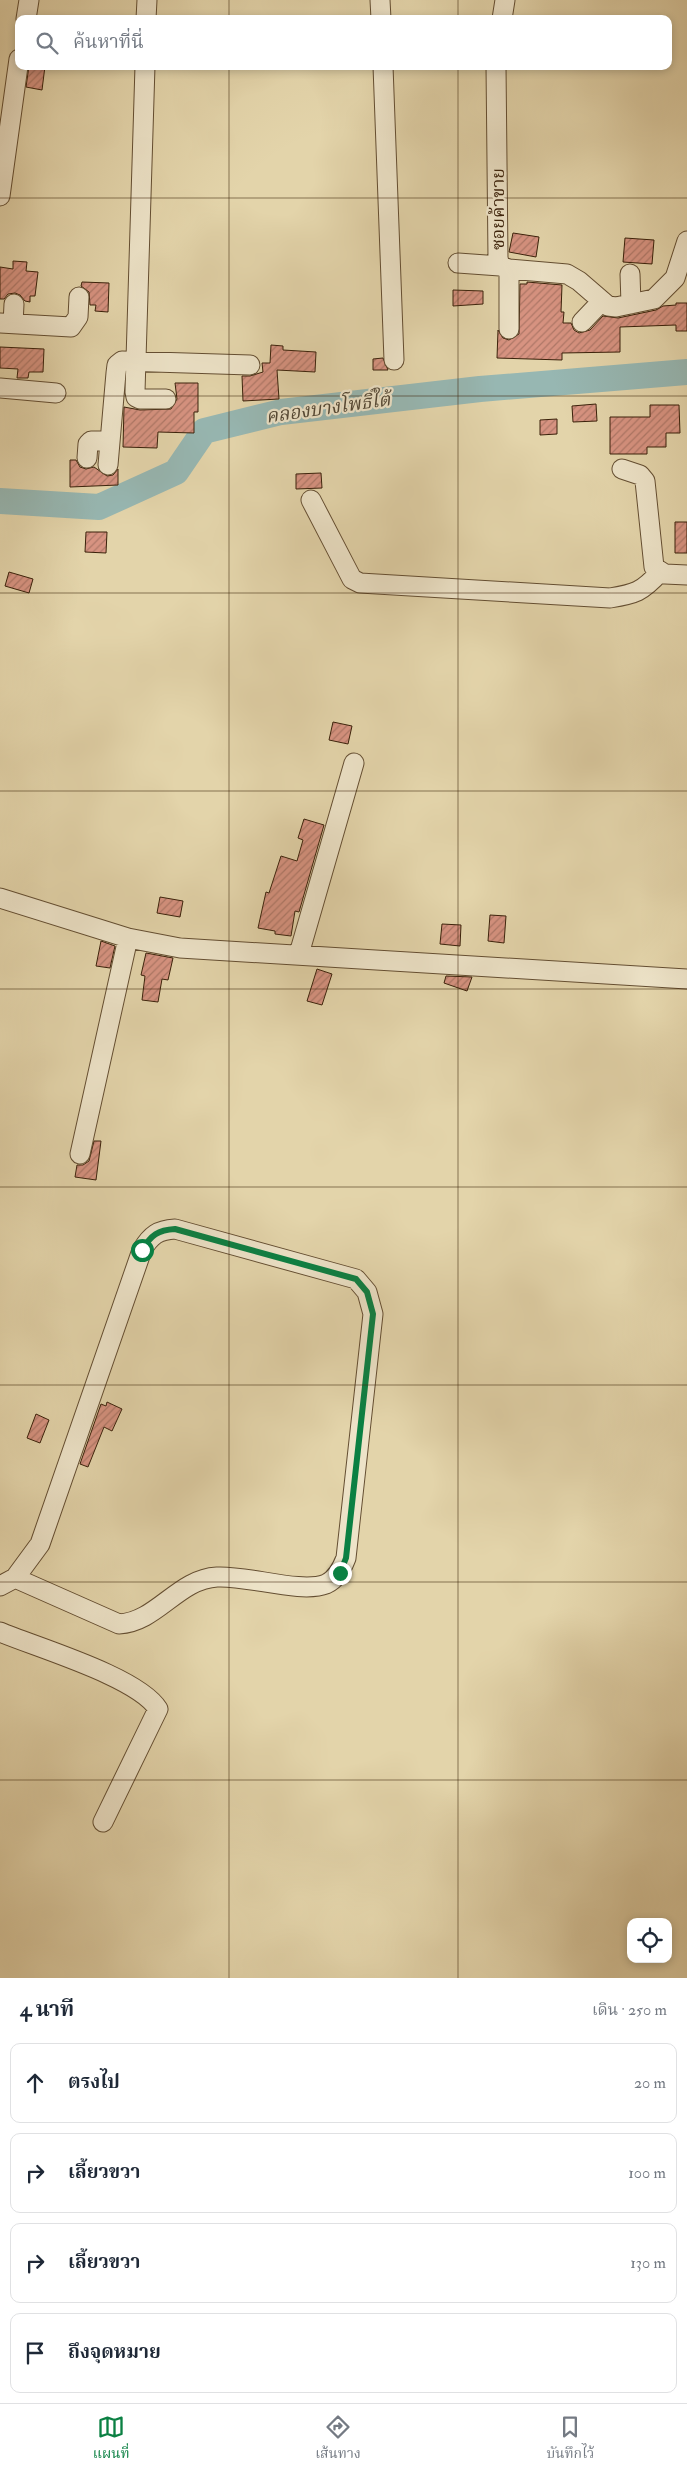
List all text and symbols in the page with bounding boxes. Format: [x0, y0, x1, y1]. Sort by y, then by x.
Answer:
search box [15, 15, 672, 70]
icon: search [33, 29, 61, 57]
text: ค้นหาที่นี่ [73, 30, 144, 54]
street label: ซอยค้าขาย [487, 168, 510, 250]
water label: คลองบางโพธิ์ใต้ [264, 384, 395, 429]
route start [131, 1239, 154, 1262]
route end [329, 1562, 352, 1585]
map controls [627, 1918, 672, 1963]
button: locate [627, 1918, 672, 1963]
text: 4 นาที [20, 1996, 74, 2023]
text: เดิน · 250 m [592, 2000, 667, 2020]
icon: ahead [21, 2069, 49, 2097]
text: ตรงไป [68, 2070, 120, 2094]
text: 20 m [634, 2073, 666, 2093]
icon: right [21, 2159, 49, 2187]
text: เลี้ยวขวา [68, 2160, 140, 2184]
text: 100 m [628, 2163, 666, 2183]
icon: right [21, 2249, 49, 2277]
text: เลี้ยวขวา [68, 2250, 140, 2274]
text: 130 m [630, 2253, 666, 2273]
icon: arrive [21, 2339, 49, 2367]
text: ถึงจุดหมาย [68, 2340, 161, 2364]
tab: แผนที่ [93, 2413, 130, 2465]
tab: เส้นทาง [315, 2413, 361, 2465]
tab: บันทึกไว้ [546, 2413, 594, 2465]

